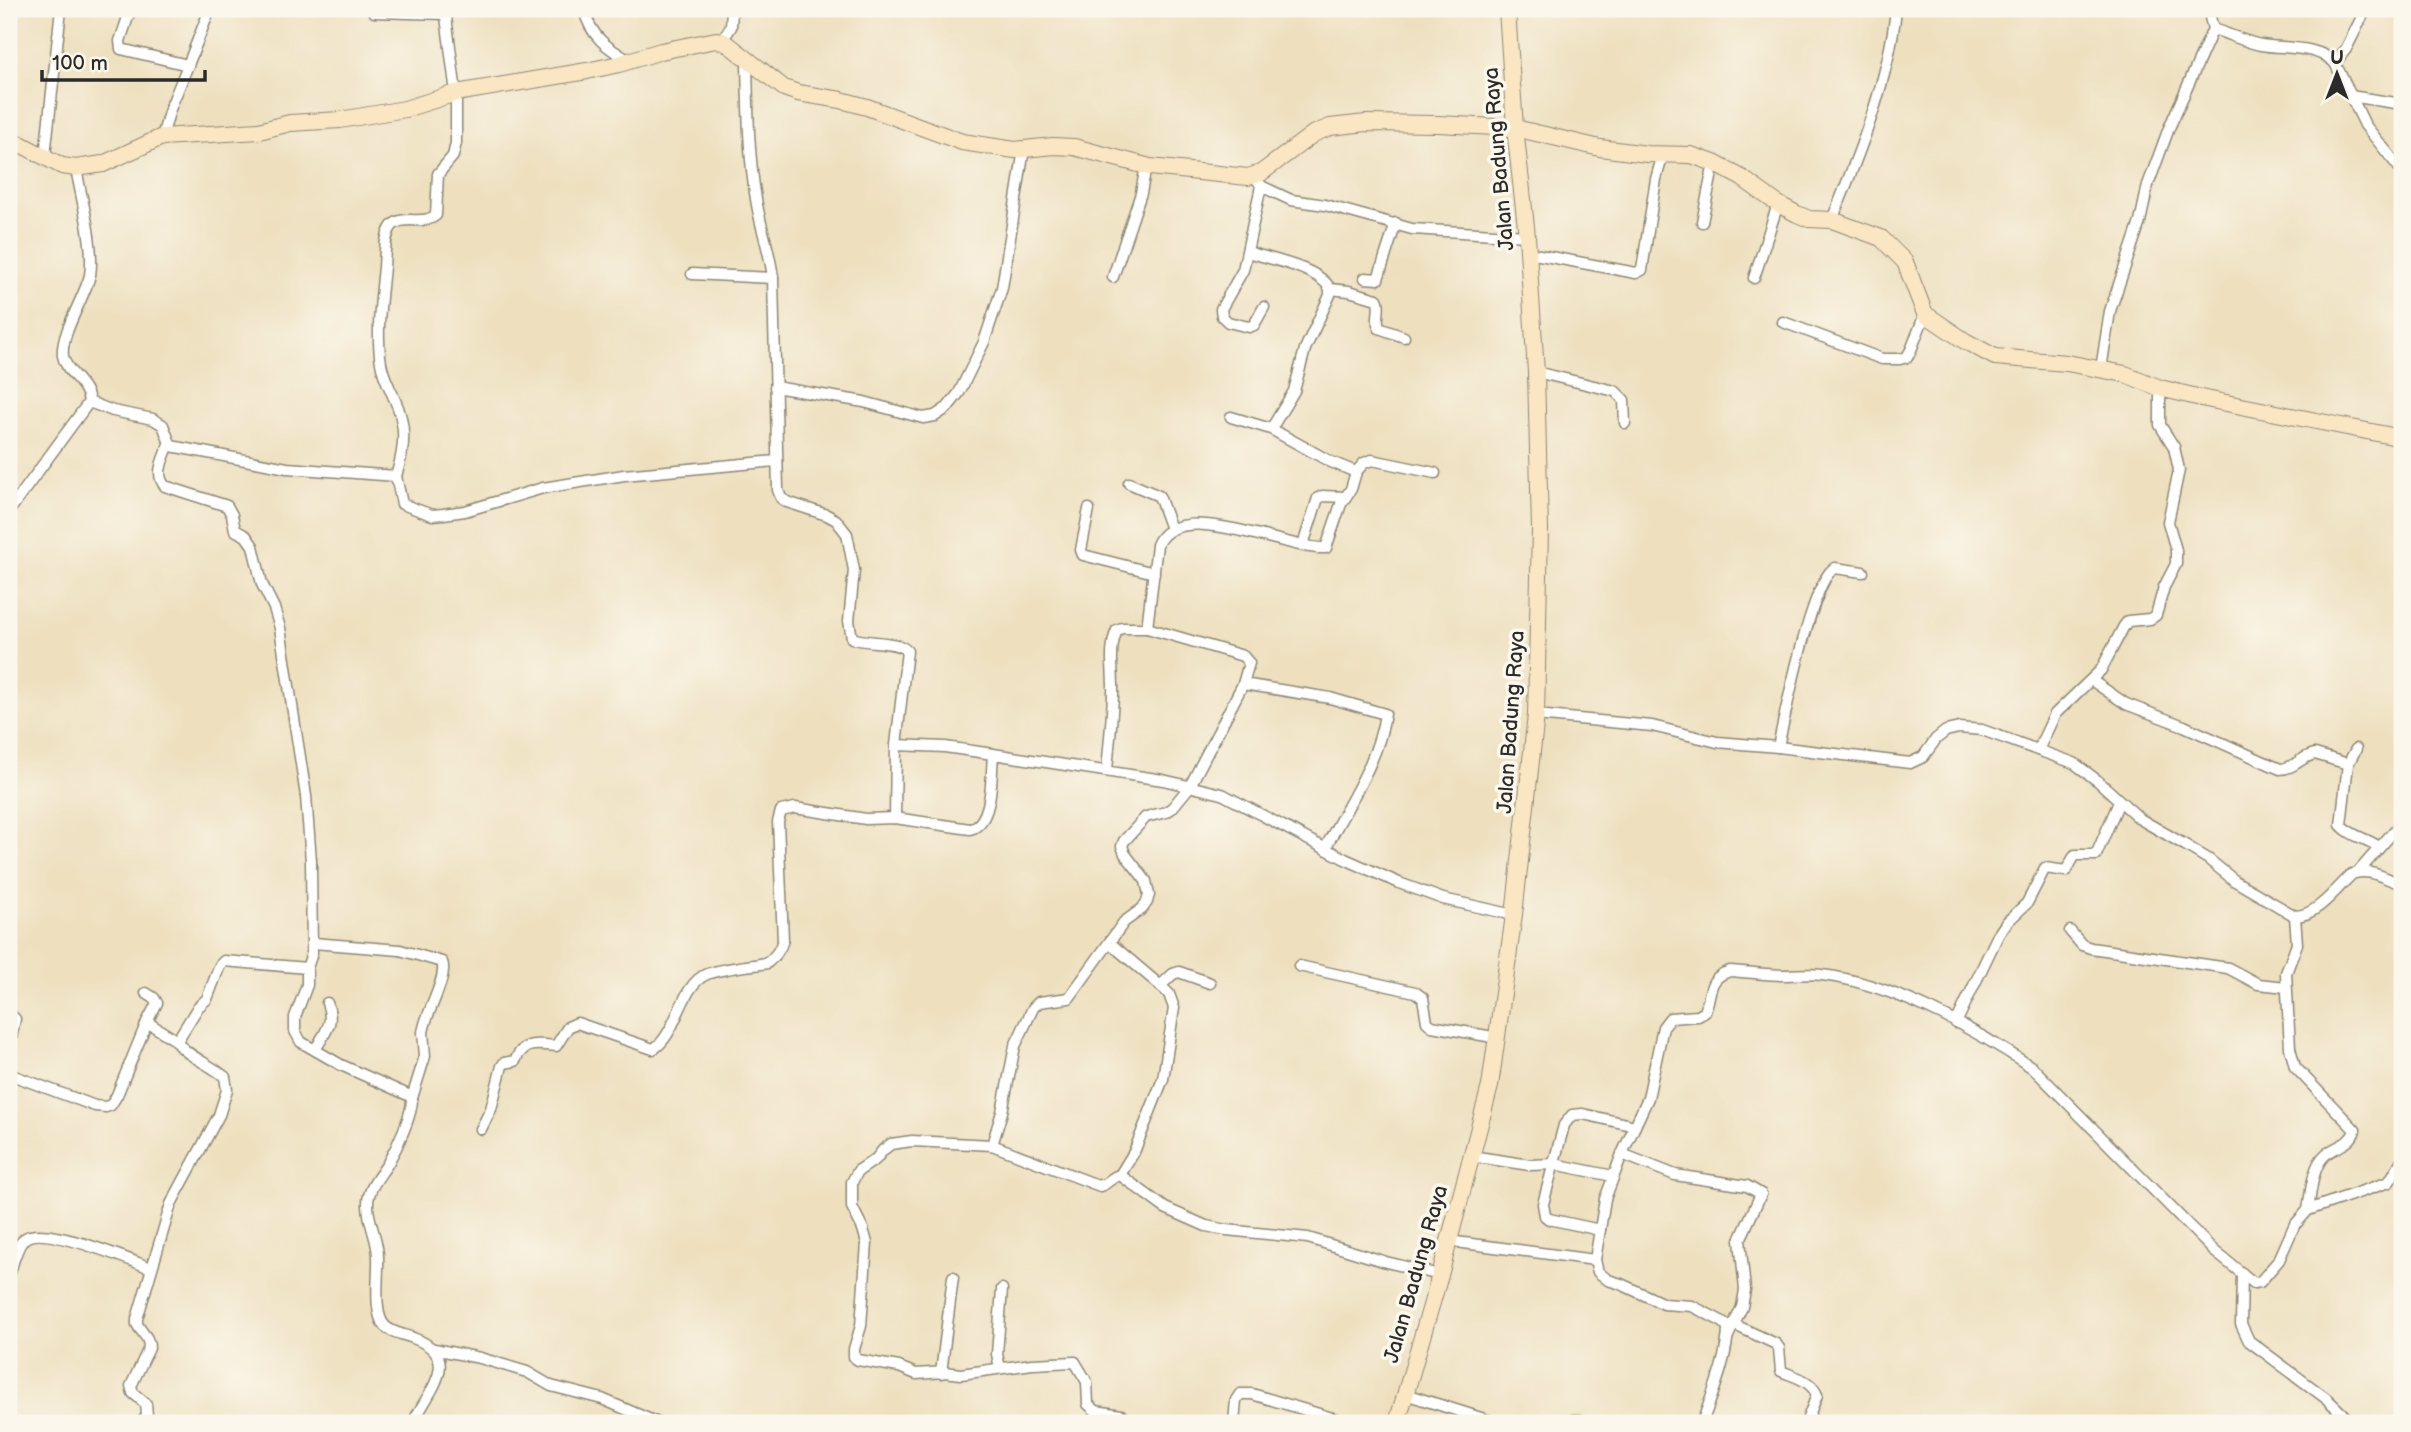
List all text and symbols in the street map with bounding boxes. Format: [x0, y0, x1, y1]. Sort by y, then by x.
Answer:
scale bar [42, 38, 205, 82]
north arrow [2302, 38, 2372, 108]
text: U [2330, 47, 2344, 70]
text: 100 m [52, 51, 108, 76]
street label: Jalan Badung Raya [1479, 66, 1519, 252]
street label: Jalan Badung Raya [1492, 630, 1530, 814]
street label: Jalan Badung Raya [1379, 1182, 1453, 1366]

